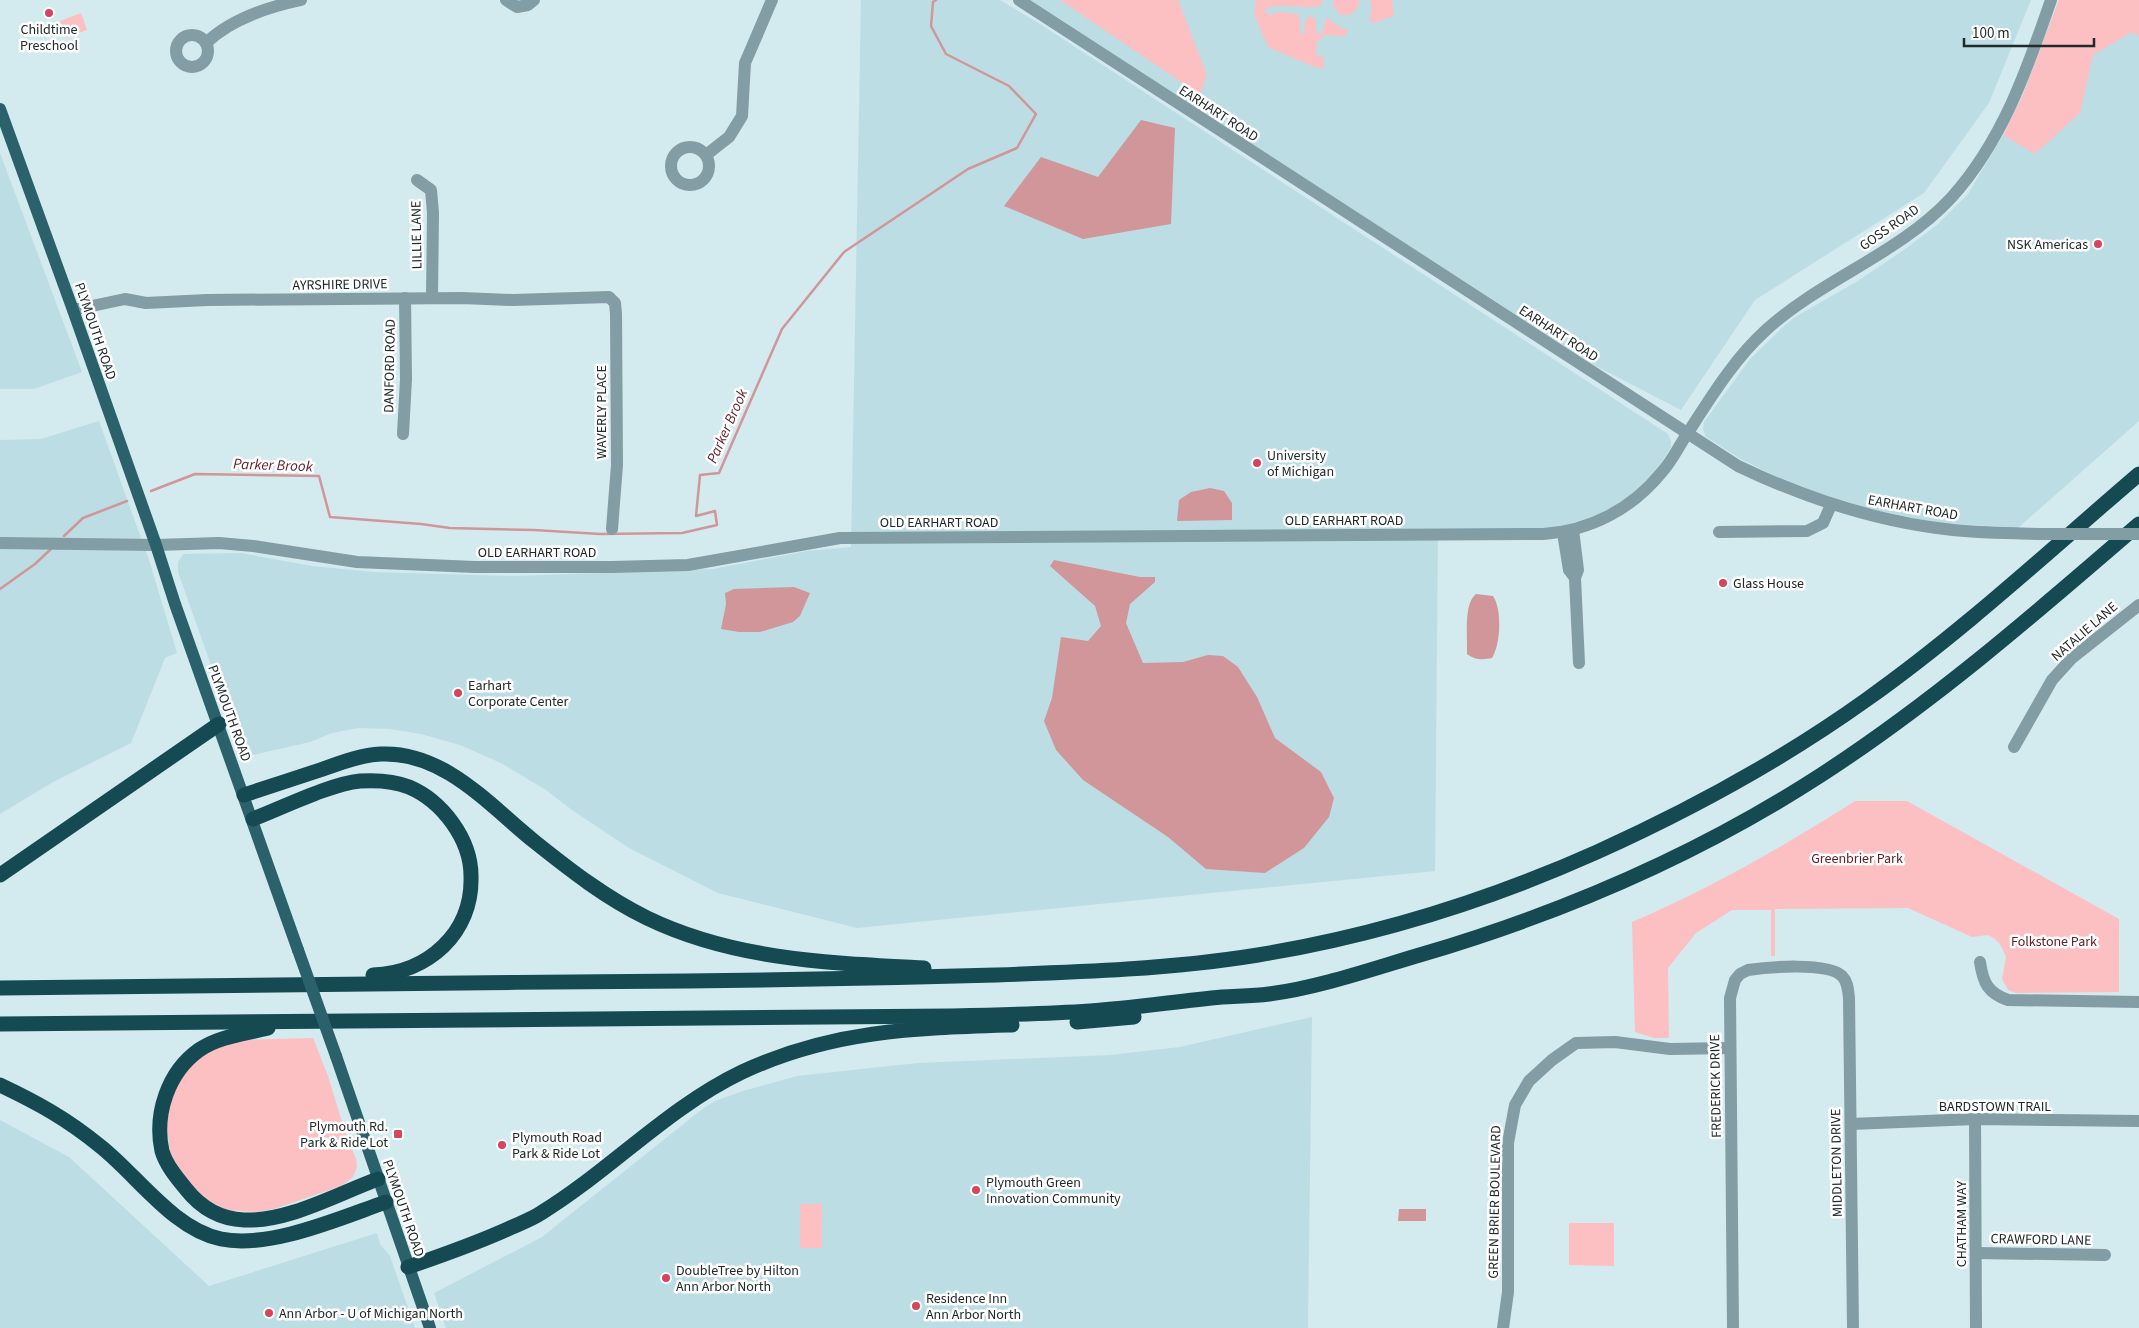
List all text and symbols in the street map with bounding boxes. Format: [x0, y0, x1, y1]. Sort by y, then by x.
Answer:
marker: Childtime Preschool [43, 7, 55, 19]
scale bar [1964, 15, 2094, 47]
place label: Childtime Preschool [20, 20, 79, 56]
text: 100 m [1972, 23, 2010, 44]
street label: EARHART ROAD [1175, 81, 1262, 147]
street label: LILLIE LANE [406, 200, 428, 270]
street label: GOSS ROAD [1856, 200, 1924, 256]
place label: NSK Americas [2007, 235, 2088, 255]
marker: NSK Americas [2092, 238, 2104, 250]
street label: AYRSHIRE DRIVE [292, 274, 388, 296]
street label: PLYMOUTH ROAD [69, 280, 121, 383]
street label: EARHART ROAD [1515, 301, 1602, 367]
street label: DANFORD ROAD [379, 319, 401, 413]
street label: WAVERLY PLACE [592, 365, 612, 459]
water label: Parker Brook [702, 385, 754, 467]
place label: University of Michigan [1267, 446, 1334, 482]
water label: Parker Brook [233, 454, 314, 477]
marker: University of Michigan [1251, 457, 1263, 469]
street label: EARHART ROAD [1866, 490, 1959, 526]
street label: OLD EARHART ROAD [1285, 511, 1403, 531]
street label: OLD EARHART ROAD [880, 513, 998, 533]
street label: OLD EARHART ROAD [478, 543, 596, 563]
place label: Glass House [1733, 574, 1804, 594]
marker: Glass House [1717, 577, 1729, 589]
street label: NATALIE LANE [2047, 597, 2122, 666]
street label: PLYMOUTH ROAD [202, 662, 256, 765]
place label: Earhart Corporate Center [468, 676, 569, 712]
marker: Earhart Corporate Center [452, 687, 464, 699]
park label: Greenbrier Park [1811, 849, 1903, 869]
park label: Folkstone Park [2011, 932, 2097, 952]
street label: FREDERICK DRIVE [1705, 1034, 1727, 1138]
street label: BARDSTOWN TRAIL [1939, 1097, 2051, 1117]
street label: MIDDLETON DRIVE [1826, 1109, 1848, 1217]
place label: Plymouth Rd. Park & Ride Lot [300, 1117, 388, 1153]
street label: GREEN BRIER BOULEVARD [1484, 1125, 1506, 1279]
marker: Plymouth Rd. Park & Ride Lot [392, 1128, 404, 1140]
place label: Plymouth Road Park & Ride Lot [512, 1128, 602, 1164]
marker: Plymouth Road Park & Ride Lot [496, 1139, 508, 1151]
street label: PLYMOUTH ROAD [377, 1157, 429, 1260]
place label: Plymouth Green Innovation Community [986, 1173, 1121, 1209]
street label: CHATHAM WAY [1952, 1181, 1972, 1267]
marker: Plymouth Green Innovation Community [970, 1184, 982, 1196]
street label: CRAWFORD LANE [1990, 1229, 2092, 1251]
place label: DoubleTree by Hilton Ann Arbor North [676, 1261, 799, 1297]
marker: DoubleTree by Hilton Ann Arbor North [660, 1272, 672, 1284]
place label: Residence Inn Ann Arbor North [926, 1289, 1021, 1325]
marker: Residence Inn Ann Arbor North [910, 1300, 922, 1312]
place label: Ann Arbor - U of Michigan North [279, 1304, 463, 1324]
marker: Ann Arbor - U of Michigan North [263, 1307, 275, 1319]

